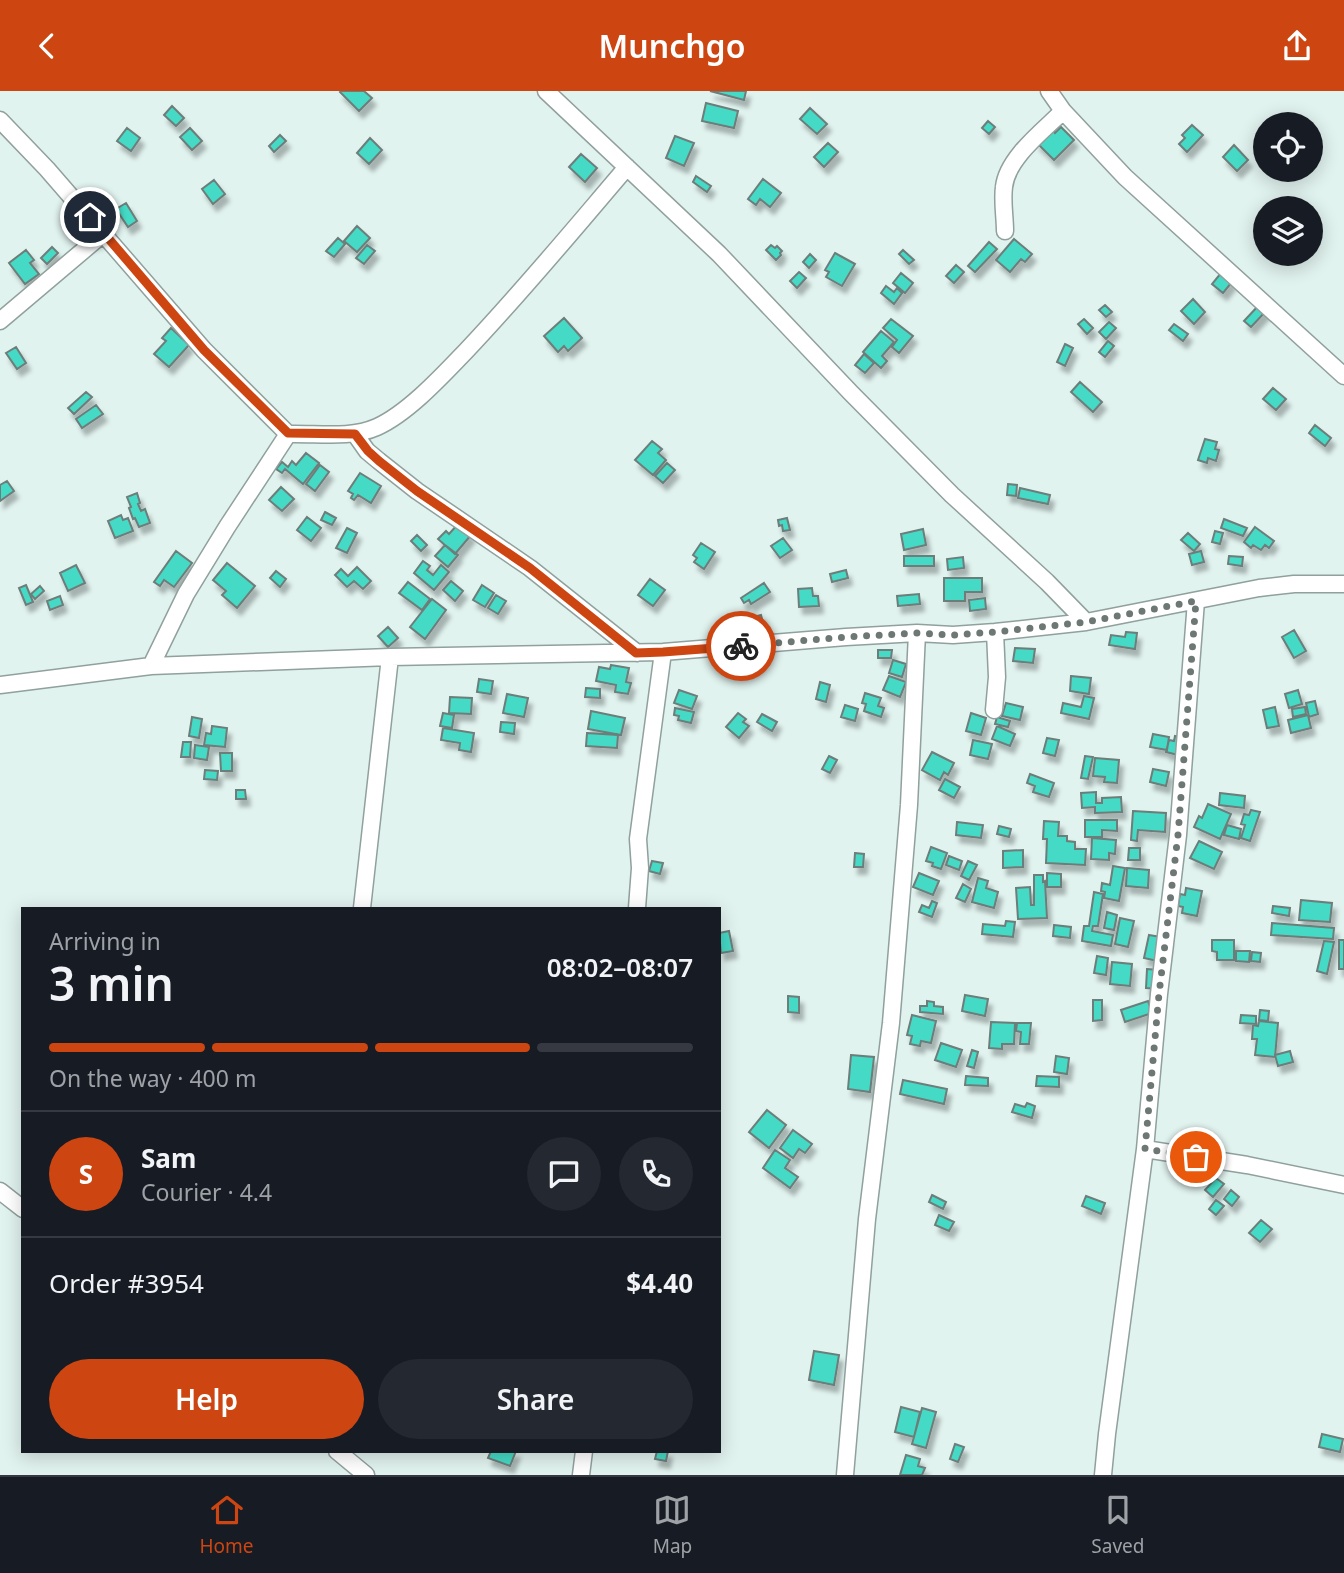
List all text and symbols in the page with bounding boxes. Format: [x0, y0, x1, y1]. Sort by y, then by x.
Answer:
text: Munchgo [599, 24, 745, 67]
icon: back [28, 27, 66, 65]
icon: share [1278, 27, 1316, 65]
map controls [1253, 112, 1323, 266]
button: locate [1253, 112, 1323, 182]
pin [60, 187, 120, 247]
button: layers [1253, 196, 1323, 266]
icon: home [71, 198, 109, 236]
courier [706, 611, 776, 681]
icon: bike [722, 627, 760, 665]
text: Arriving in [49, 925, 161, 957]
text: 08:02–08:07 [547, 949, 693, 985]
text: 3 min [49, 952, 174, 1014]
text: On the way · 400 m [49, 1062, 256, 1094]
pin [1166, 1127, 1226, 1187]
button: chat [527, 1137, 601, 1211]
button: phone [619, 1137, 693, 1211]
icon: bag [1177, 1138, 1215, 1176]
text: Sam [141, 1140, 196, 1176]
text: S [79, 1156, 93, 1192]
text: Courier · 4.4 [141, 1176, 272, 1208]
text: Order #3954 [49, 1265, 204, 1301]
text: $4.40 [626, 1265, 693, 1301]
button: Help [49, 1359, 364, 1439]
button: Share [378, 1359, 693, 1439]
tab: Home [200, 1491, 254, 1559]
tab: Map [653, 1491, 692, 1559]
tab: Saved [1091, 1491, 1144, 1559]

